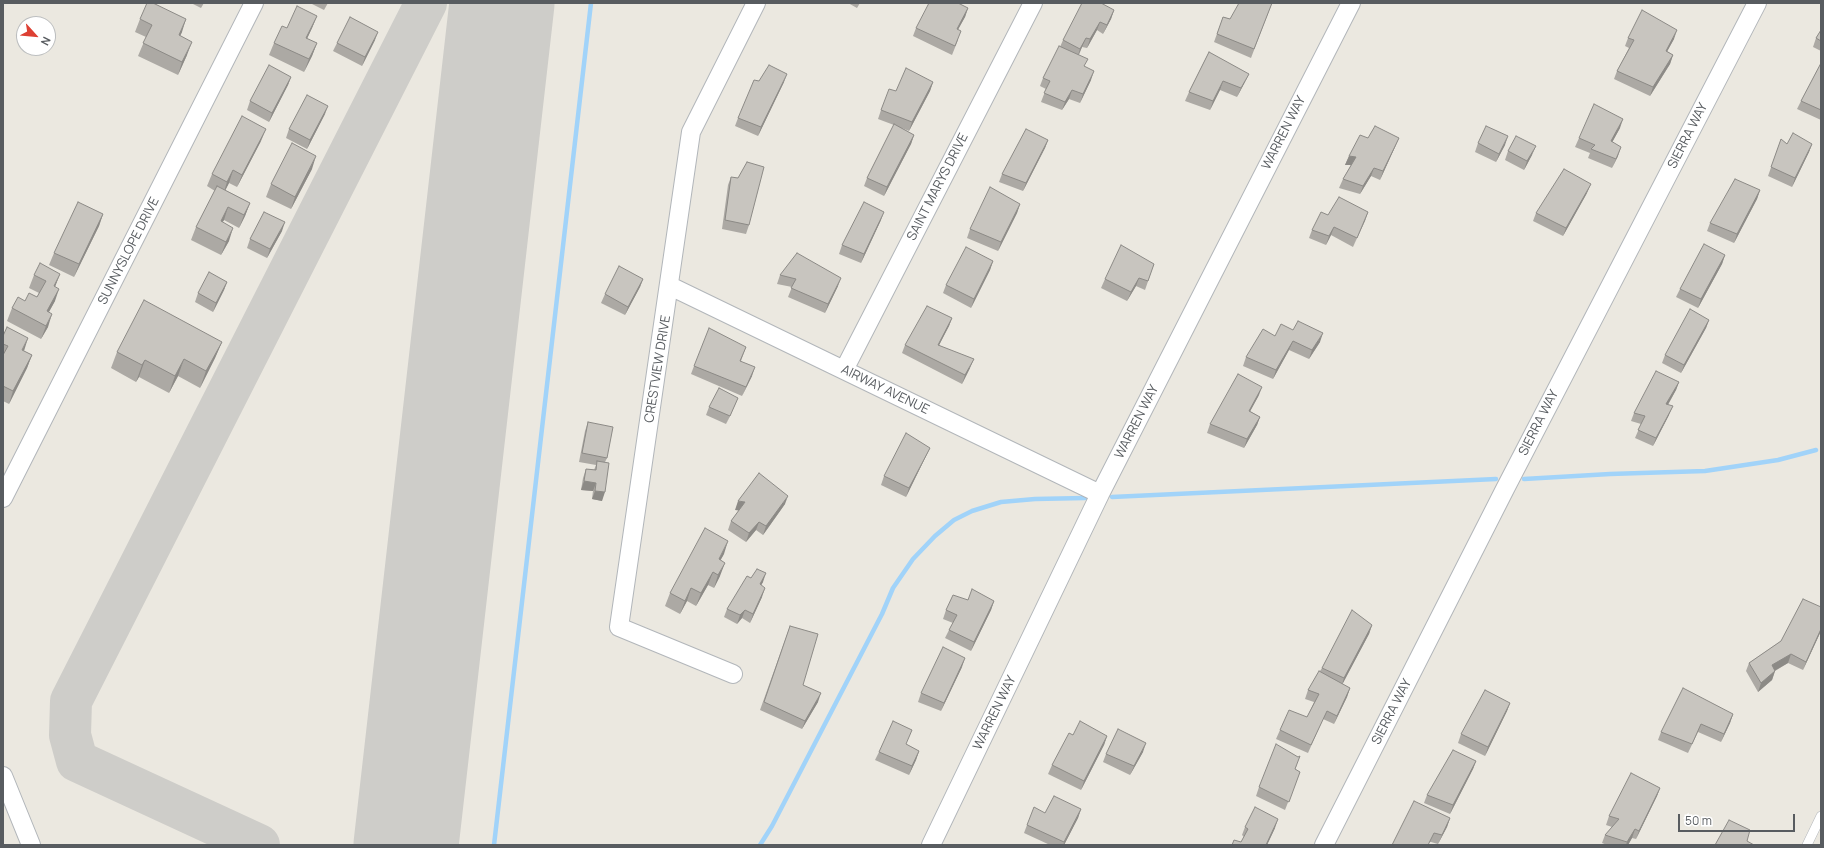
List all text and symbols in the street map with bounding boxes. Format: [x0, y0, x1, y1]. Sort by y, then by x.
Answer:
north arrow [16, 16, 56, 56]
text: N [38, 34, 55, 48]
street label: WARREN WAY [1259, 93, 1309, 173]
street label: SIERRA WAY [1665, 101, 1711, 171]
street label: SAINT MARYS DRIVE [904, 131, 972, 243]
street label: SUNNYSLOPE DRIVE [95, 195, 163, 307]
street label: CRESTVIEW DRIVE [642, 314, 674, 424]
street label: AIRWAY AVENUE [838, 362, 932, 418]
street label: WARREN WAY [1112, 382, 1162, 462]
street label: SIERRA WAY [1516, 388, 1562, 458]
street label: WARREN WAY [970, 673, 1020, 753]
street label: SIERRA WAY [1369, 677, 1415, 747]
scale bar [1680, 806, 1797, 832]
text: 50 m [1685, 812, 1712, 829]

